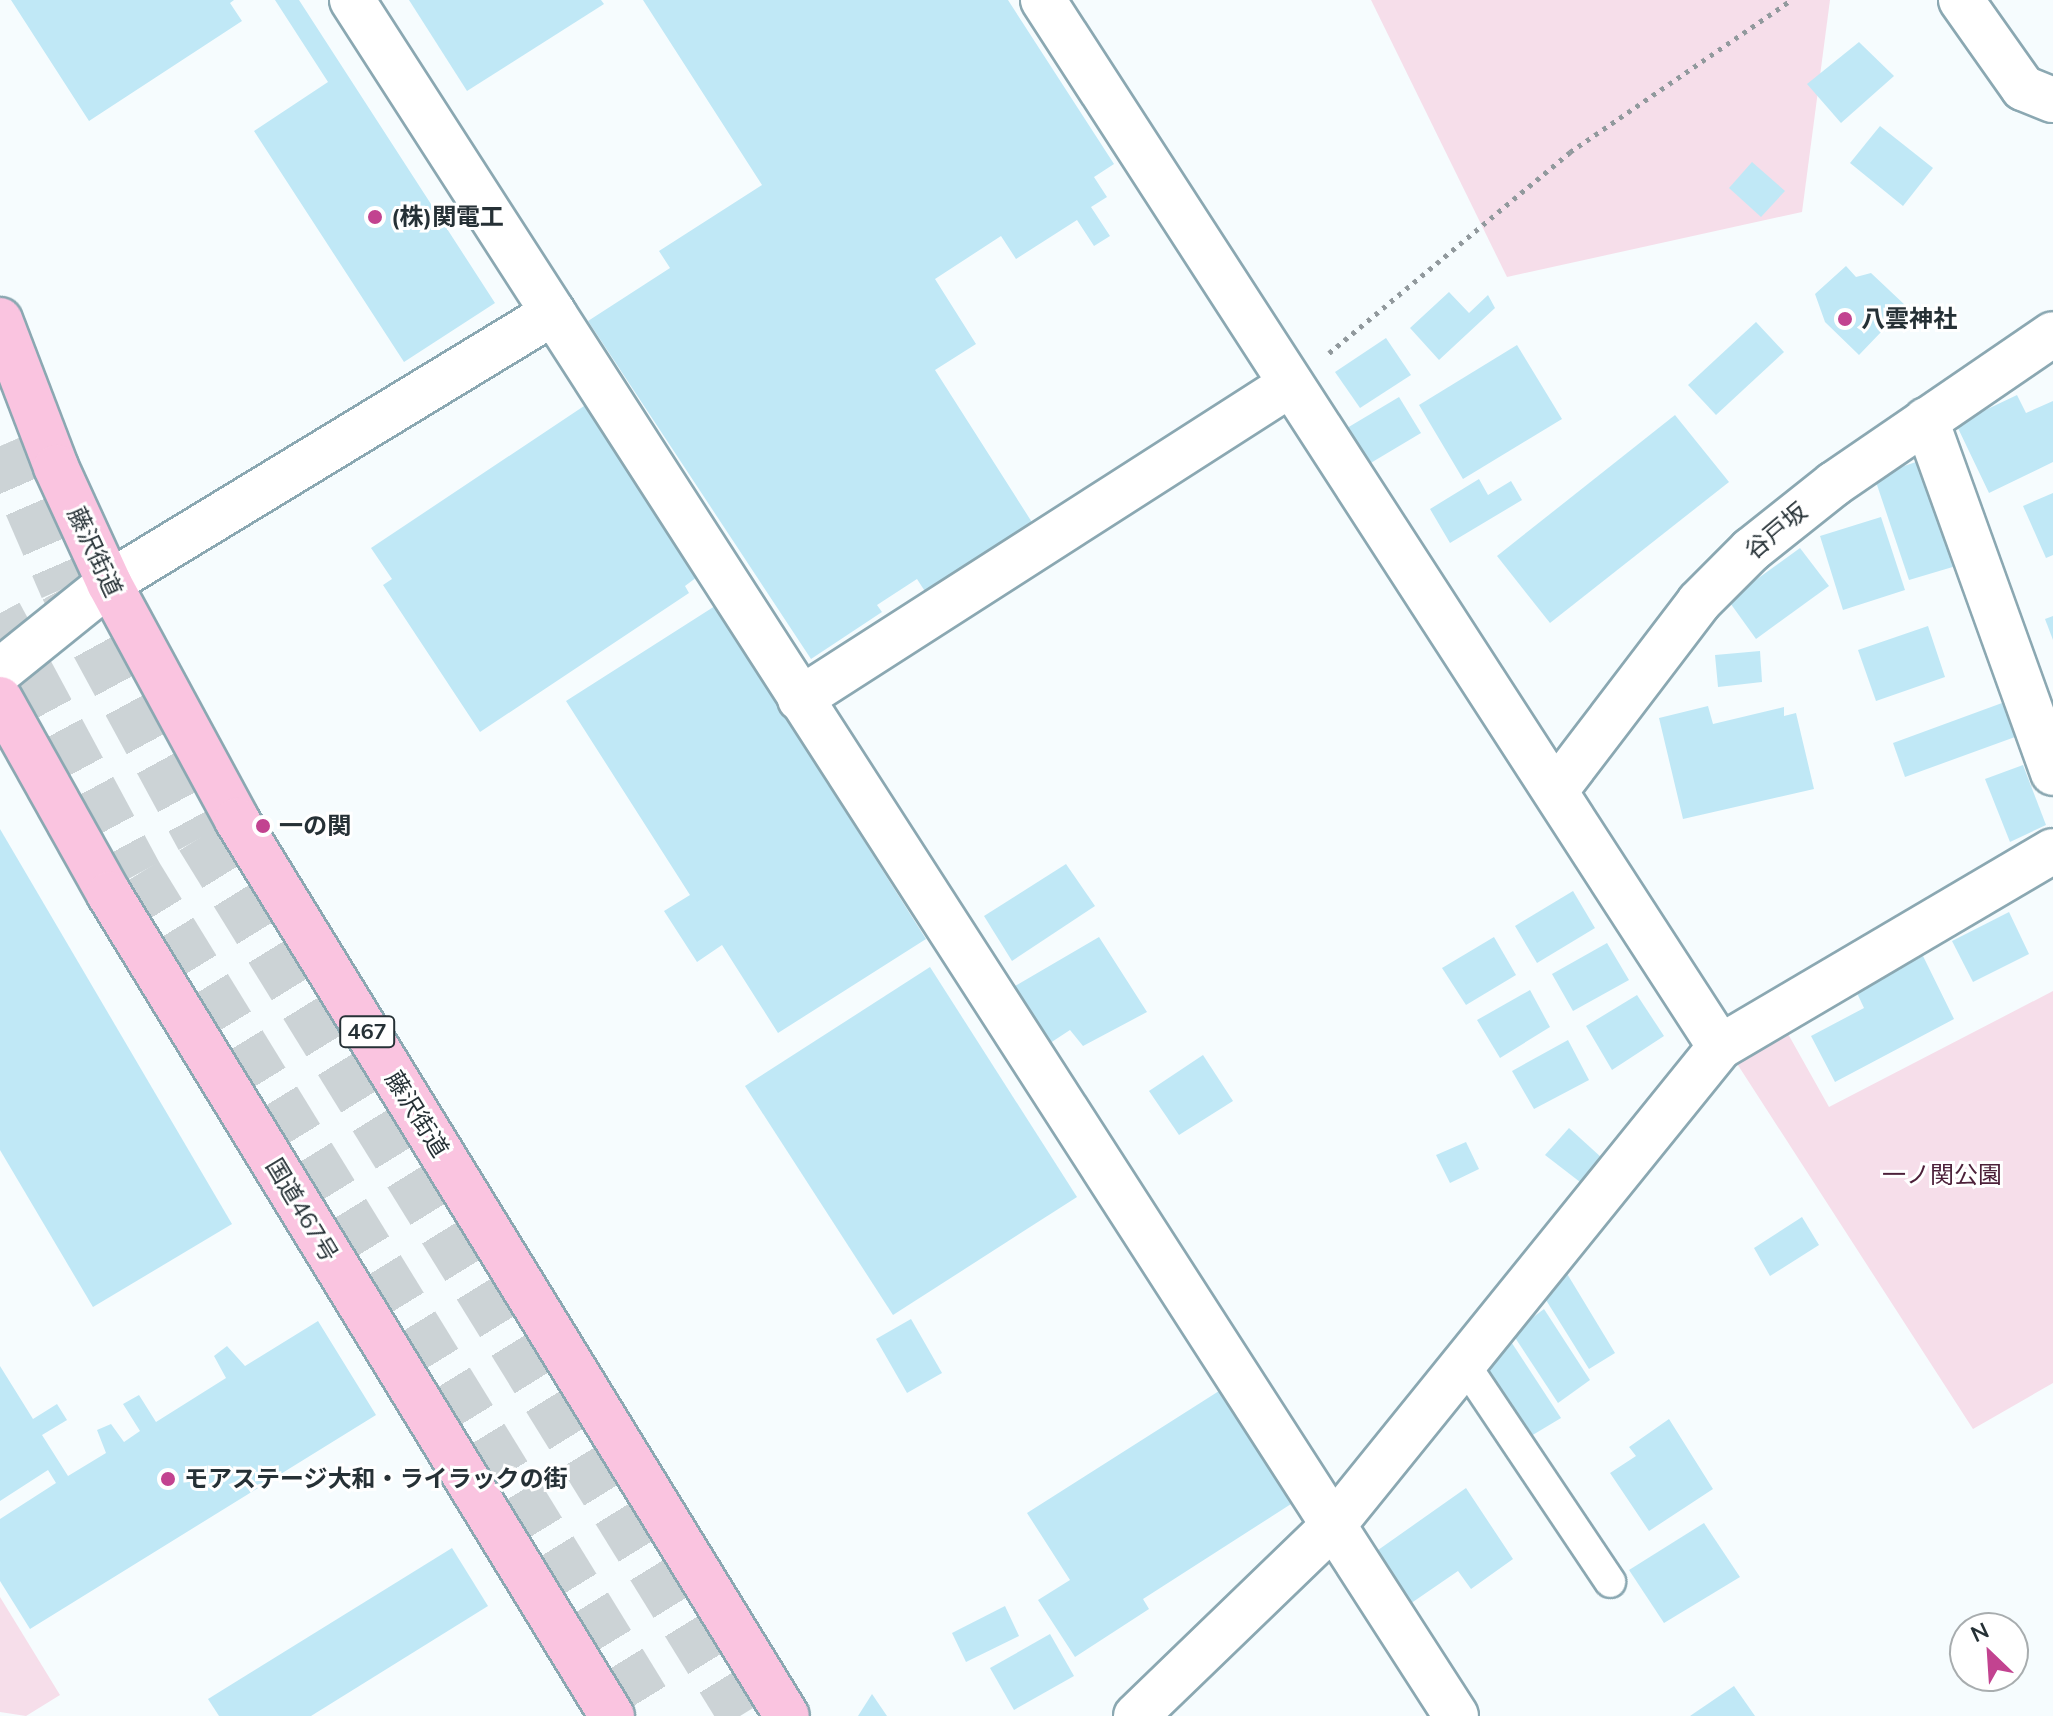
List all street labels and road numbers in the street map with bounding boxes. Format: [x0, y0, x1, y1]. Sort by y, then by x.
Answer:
street label: 谷戸坂 [1739, 497, 1813, 565]
street label: 藤沢街道 [62, 502, 128, 602]
road number: 467 [339, 1014, 395, 1050]
street label: 藤沢街道 [379, 1066, 455, 1162]
street label: 国道467号 [260, 1153, 344, 1267]

